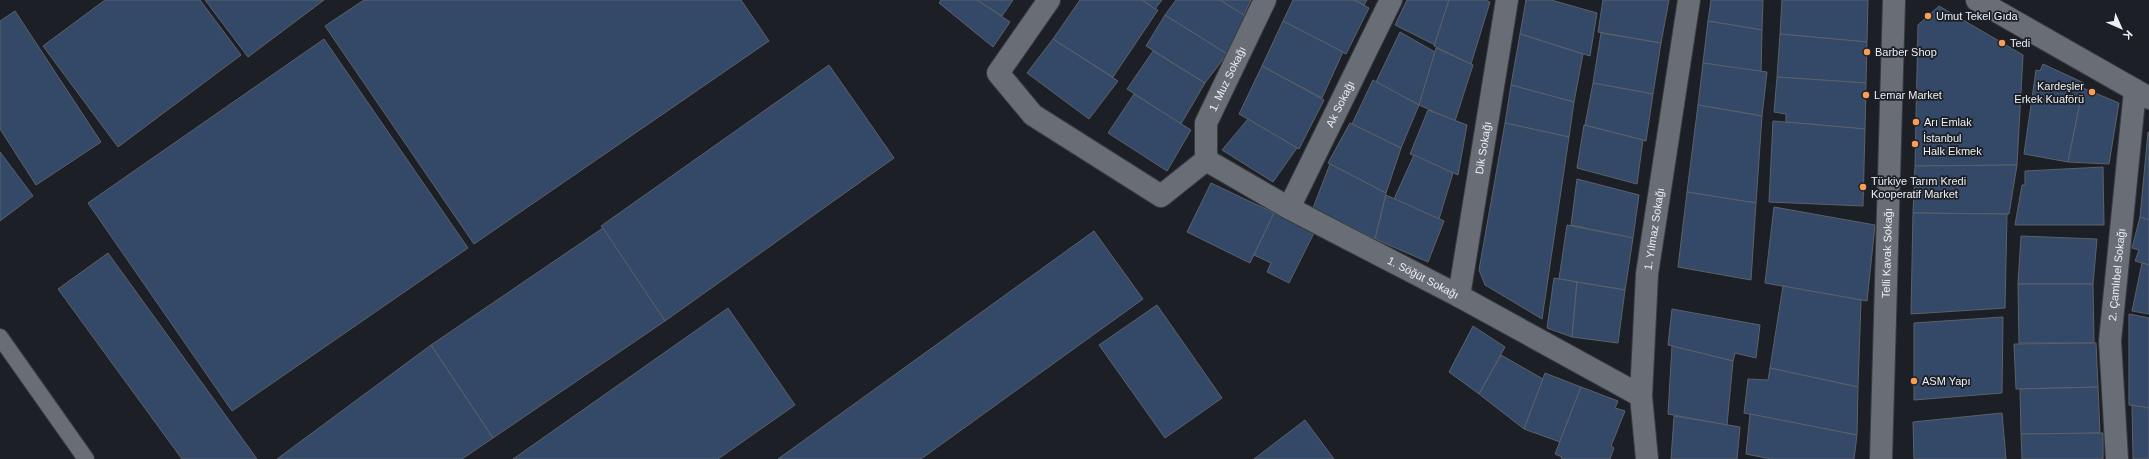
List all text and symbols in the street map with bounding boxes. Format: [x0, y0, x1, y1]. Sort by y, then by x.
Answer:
north arrow [2101, 8, 2141, 48]
place label: Umut Tekel Gıda [1936, 10, 2019, 22]
marker: Umut Tekel Gıda [1923, 11, 1933, 21]
text: K [2121, 28, 2135, 42]
place label: Tedi [2010, 37, 2030, 49]
marker: Tedi [1997, 38, 2007, 48]
street label: 1. Muz Sokağı [1207, 44, 1248, 113]
place label: Barber Shop [1875, 46, 1937, 58]
marker: Barber Shop [1862, 47, 1872, 57]
street label: Ak Sokağı [1324, 79, 1357, 129]
place label: Kardeşler Erkek Kuaförü [2014, 80, 2084, 105]
marker: Kardeşler Erkek Kuaförü [2087, 87, 2097, 97]
place label: Lemar Market [1874, 89, 1942, 101]
marker: Lemar Market [1861, 90, 1871, 100]
place label: Arı Emlak [1924, 116, 1972, 128]
marker: Arı Emlak [1911, 117, 1921, 127]
street label: Dik Sokağı [1473, 121, 1493, 175]
place label: İstanbul Halk Ekmek [1923, 132, 1982, 157]
marker: İstanbul Halk Ekmek [1910, 139, 1920, 149]
place label: Türkiye Tarım Kredi Kooperatif Market [1871, 175, 1966, 200]
marker: Türkiye Tarım Kredi Kooperatif Market [1858, 182, 1868, 192]
street label: 1. Yılmaz Sokağı [1642, 187, 1666, 271]
street label: Telli Kavak Sokağı [1880, 208, 1894, 298]
street label: 2. Çamlıbel Sokağı [2106, 228, 2127, 321]
street label: 1. Söğüt Sokağı [1386, 254, 1461, 301]
place label: ASM Yapı [1922, 375, 1971, 387]
marker: ASM Yapı [1909, 376, 1919, 386]

